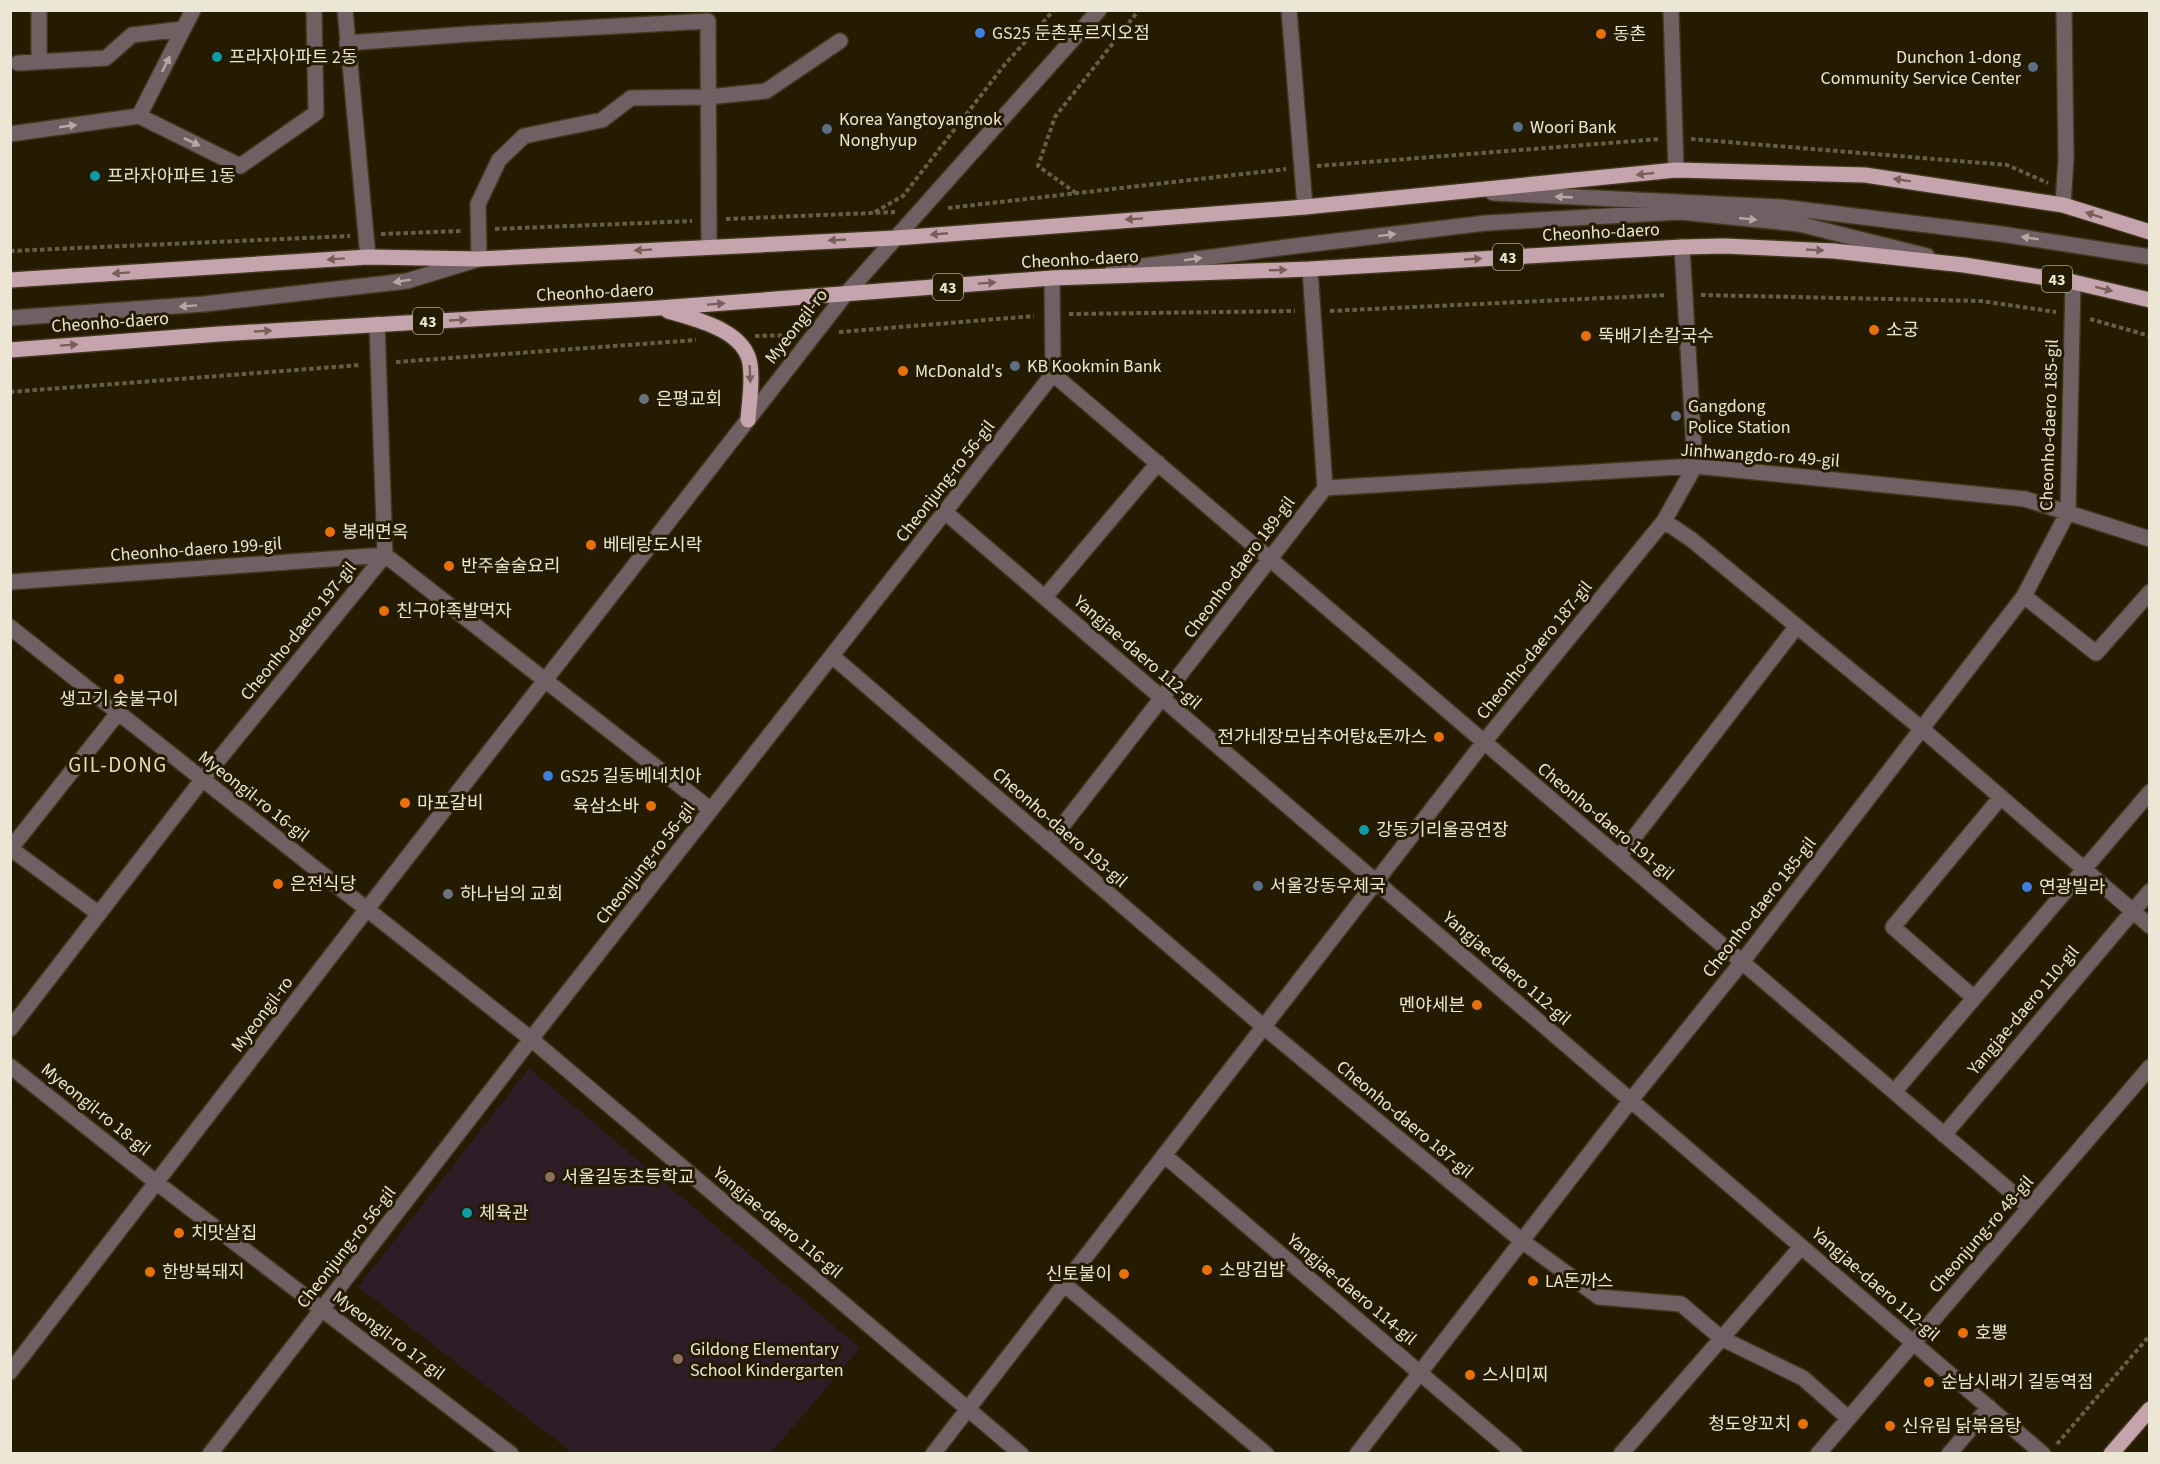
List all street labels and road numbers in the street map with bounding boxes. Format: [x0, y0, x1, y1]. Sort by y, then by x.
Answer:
street label: Cheonho-daero [1542, 217, 1660, 248]
street label: Cheonho-daero [1021, 244, 1139, 275]
road number: 43 [1493, 244, 1523, 270]
road number: 43 [2042, 266, 2072, 292]
road number: 43 [933, 274, 963, 300]
street label: Cheonho-daero [536, 277, 654, 308]
street label: Myeongil-ro [759, 283, 834, 369]
street label: Cheonho-daero [50, 306, 170, 339]
road number: 43 [413, 308, 443, 334]
street label: Cheonho-daero 185-gil [2034, 339, 2065, 511]
street label: Cheonjung-ro 56-gil [890, 415, 1001, 547]
street label: Jinhwangdo-ro 49-gil [1679, 437, 1840, 474]
street label: Cheonho-daero 189-gil [1178, 491, 1301, 643]
street label: Cheonho-daero 199-gil [109, 531, 283, 568]
street label: Cheonho-daero 197-gil [235, 557, 362, 706]
street label: Cheonho-daero 187-gil [1471, 576, 1598, 725]
street label: Yangjae-daero 112-gil [1068, 589, 1207, 715]
street label: Myeongil-ro 16-gil [193, 745, 314, 848]
street label: Cheonho-daero 191-gil [1532, 757, 1680, 886]
street label: Cheonho-daero 193-gil [987, 762, 1133, 893]
street label: Cheonjung-ro 56-gil [590, 797, 701, 929]
street label: Cheonho-daero 185-gil [1697, 832, 1822, 983]
street label: Yangjae-daero 112-gil [1437, 905, 1576, 1031]
street label: Yangjae-daero 110-gil [1961, 940, 2085, 1081]
street label: Myeongil-ro [225, 971, 299, 1058]
street label: Cheonho-daero 187-gil [1331, 1055, 1479, 1184]
street label: Myeongil-ro 18-gil [35, 1057, 156, 1161]
street label: Yangjae-daero 116-gil [707, 1160, 848, 1284]
street label: Cheonjung-ro 48-gil [1923, 1170, 2039, 1299]
street label: Cheonjung-ro 56-gil [291, 1181, 402, 1313]
street label: Yangjae-daero 112-gil [1806, 1221, 1945, 1347]
street label: Yangjae-daero 114-gil [1281, 1227, 1422, 1351]
street label: Myeongil-ro 17-gil [327, 1285, 450, 1386]

